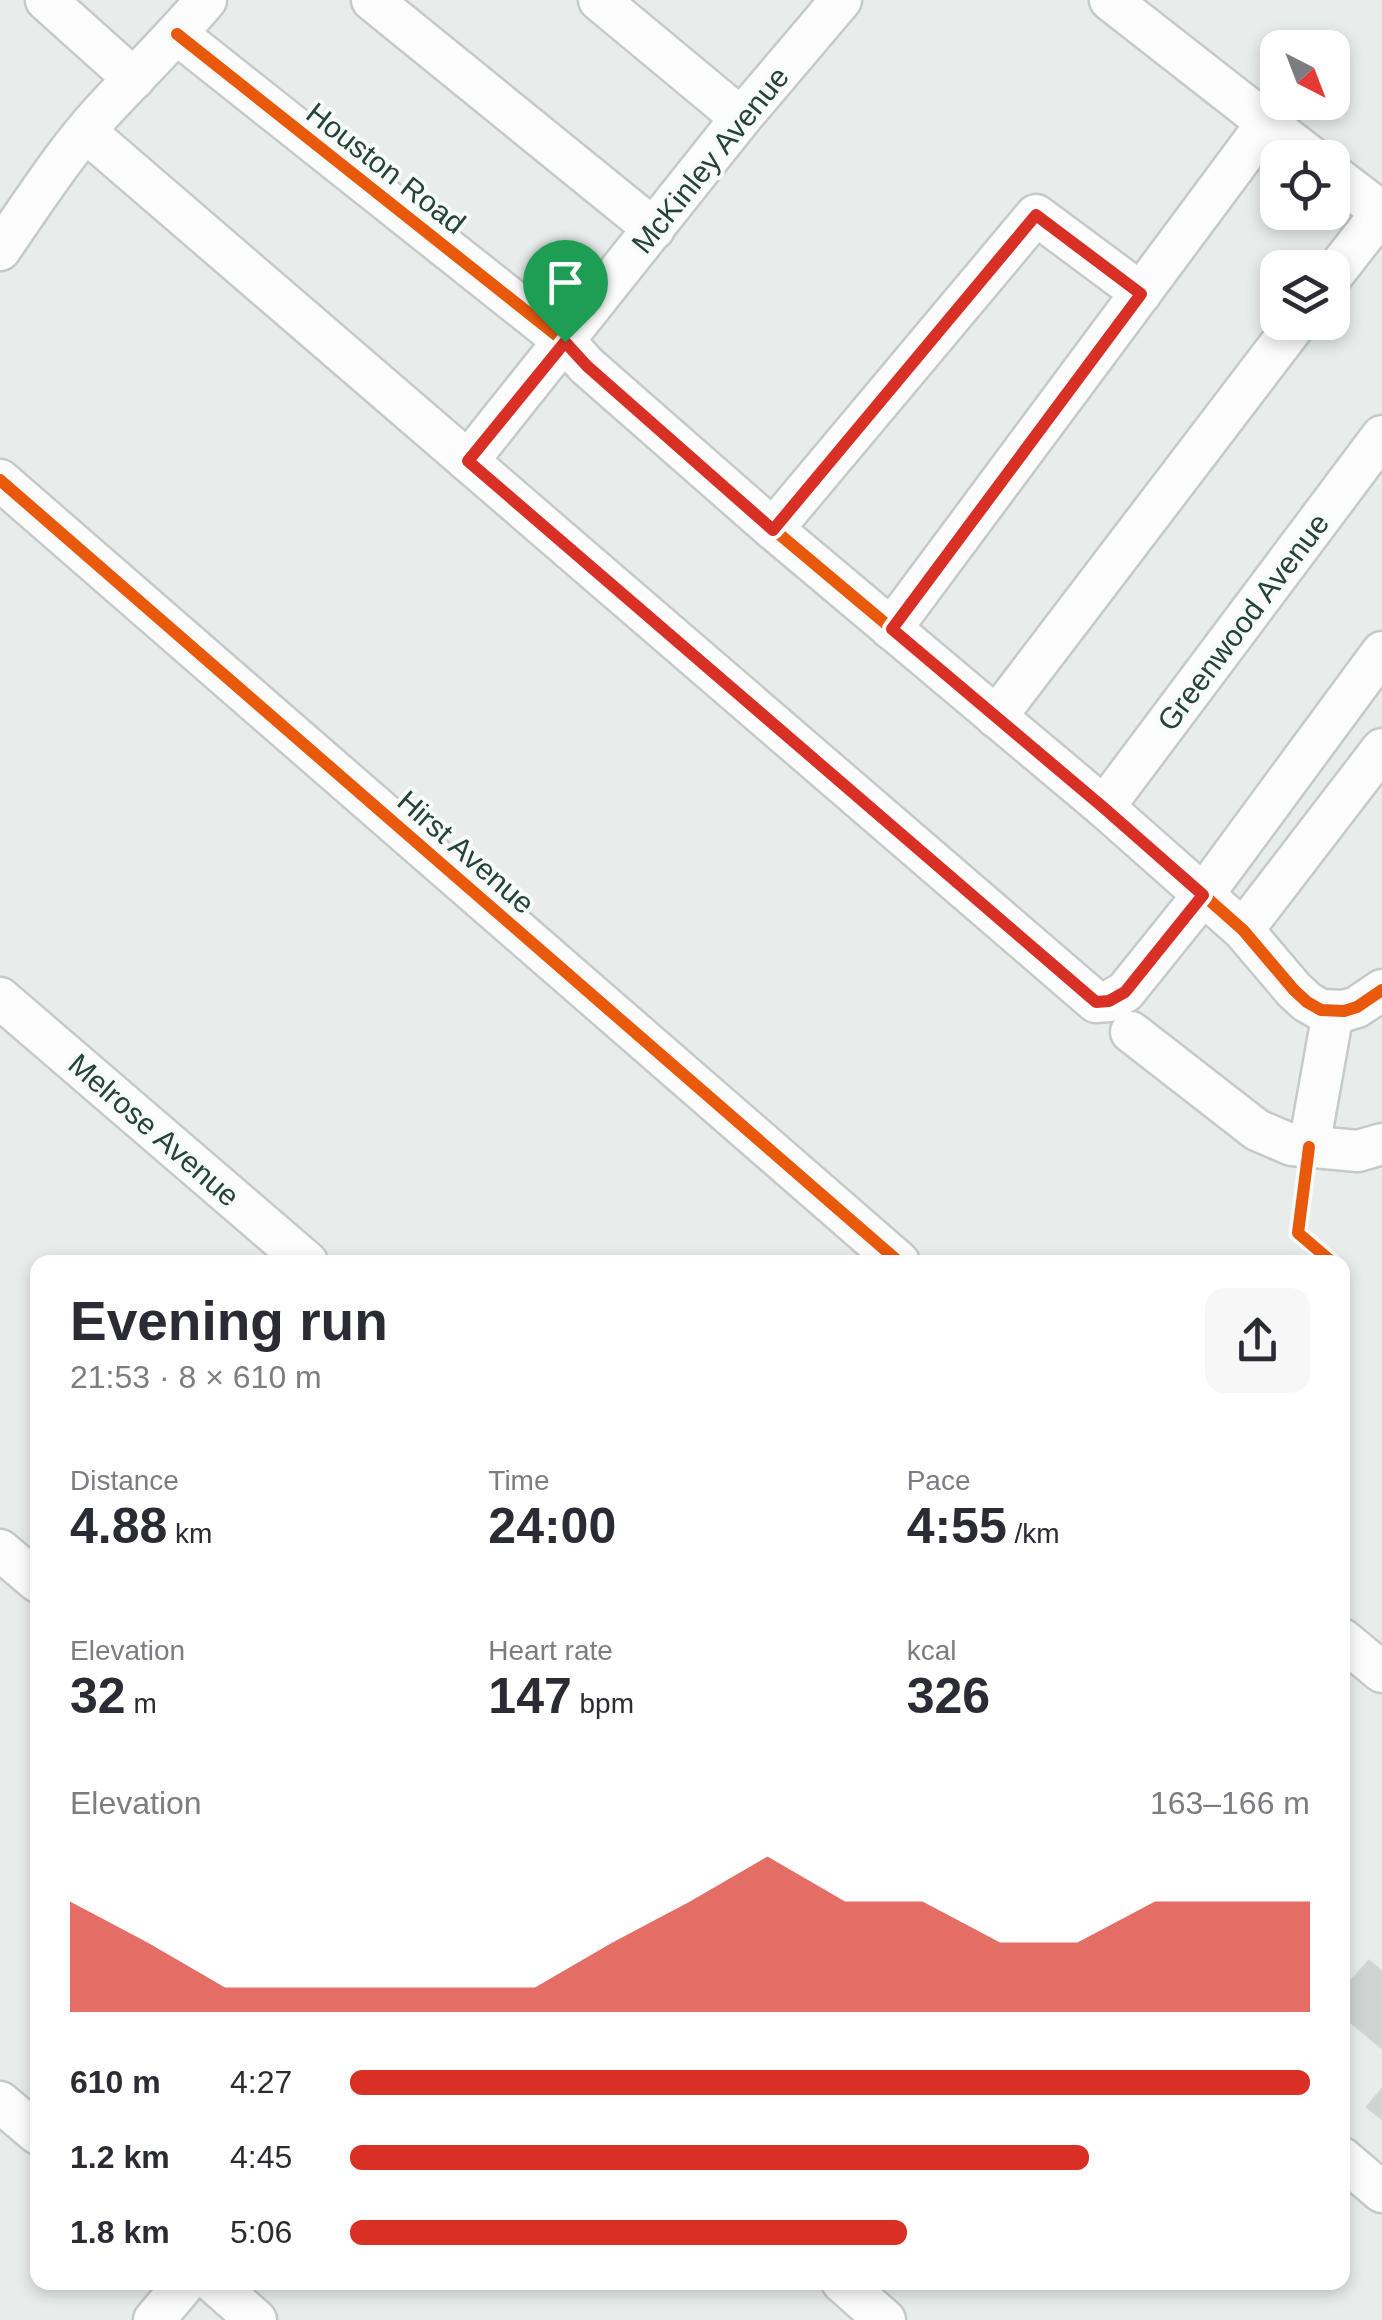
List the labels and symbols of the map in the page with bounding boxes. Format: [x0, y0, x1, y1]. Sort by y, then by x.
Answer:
north arrow [1260, 30, 1350, 120]
street label: McKinley Avenue [625, 60, 795, 260]
street label: Houston Road [300, 96, 472, 240]
pin [523, 240, 608, 343]
street label: Greenwood Avenue [1151, 507, 1335, 737]
street label: Hirst Avenue [391, 784, 541, 920]
street label: Melrose Avenue [62, 1047, 246, 1213]

